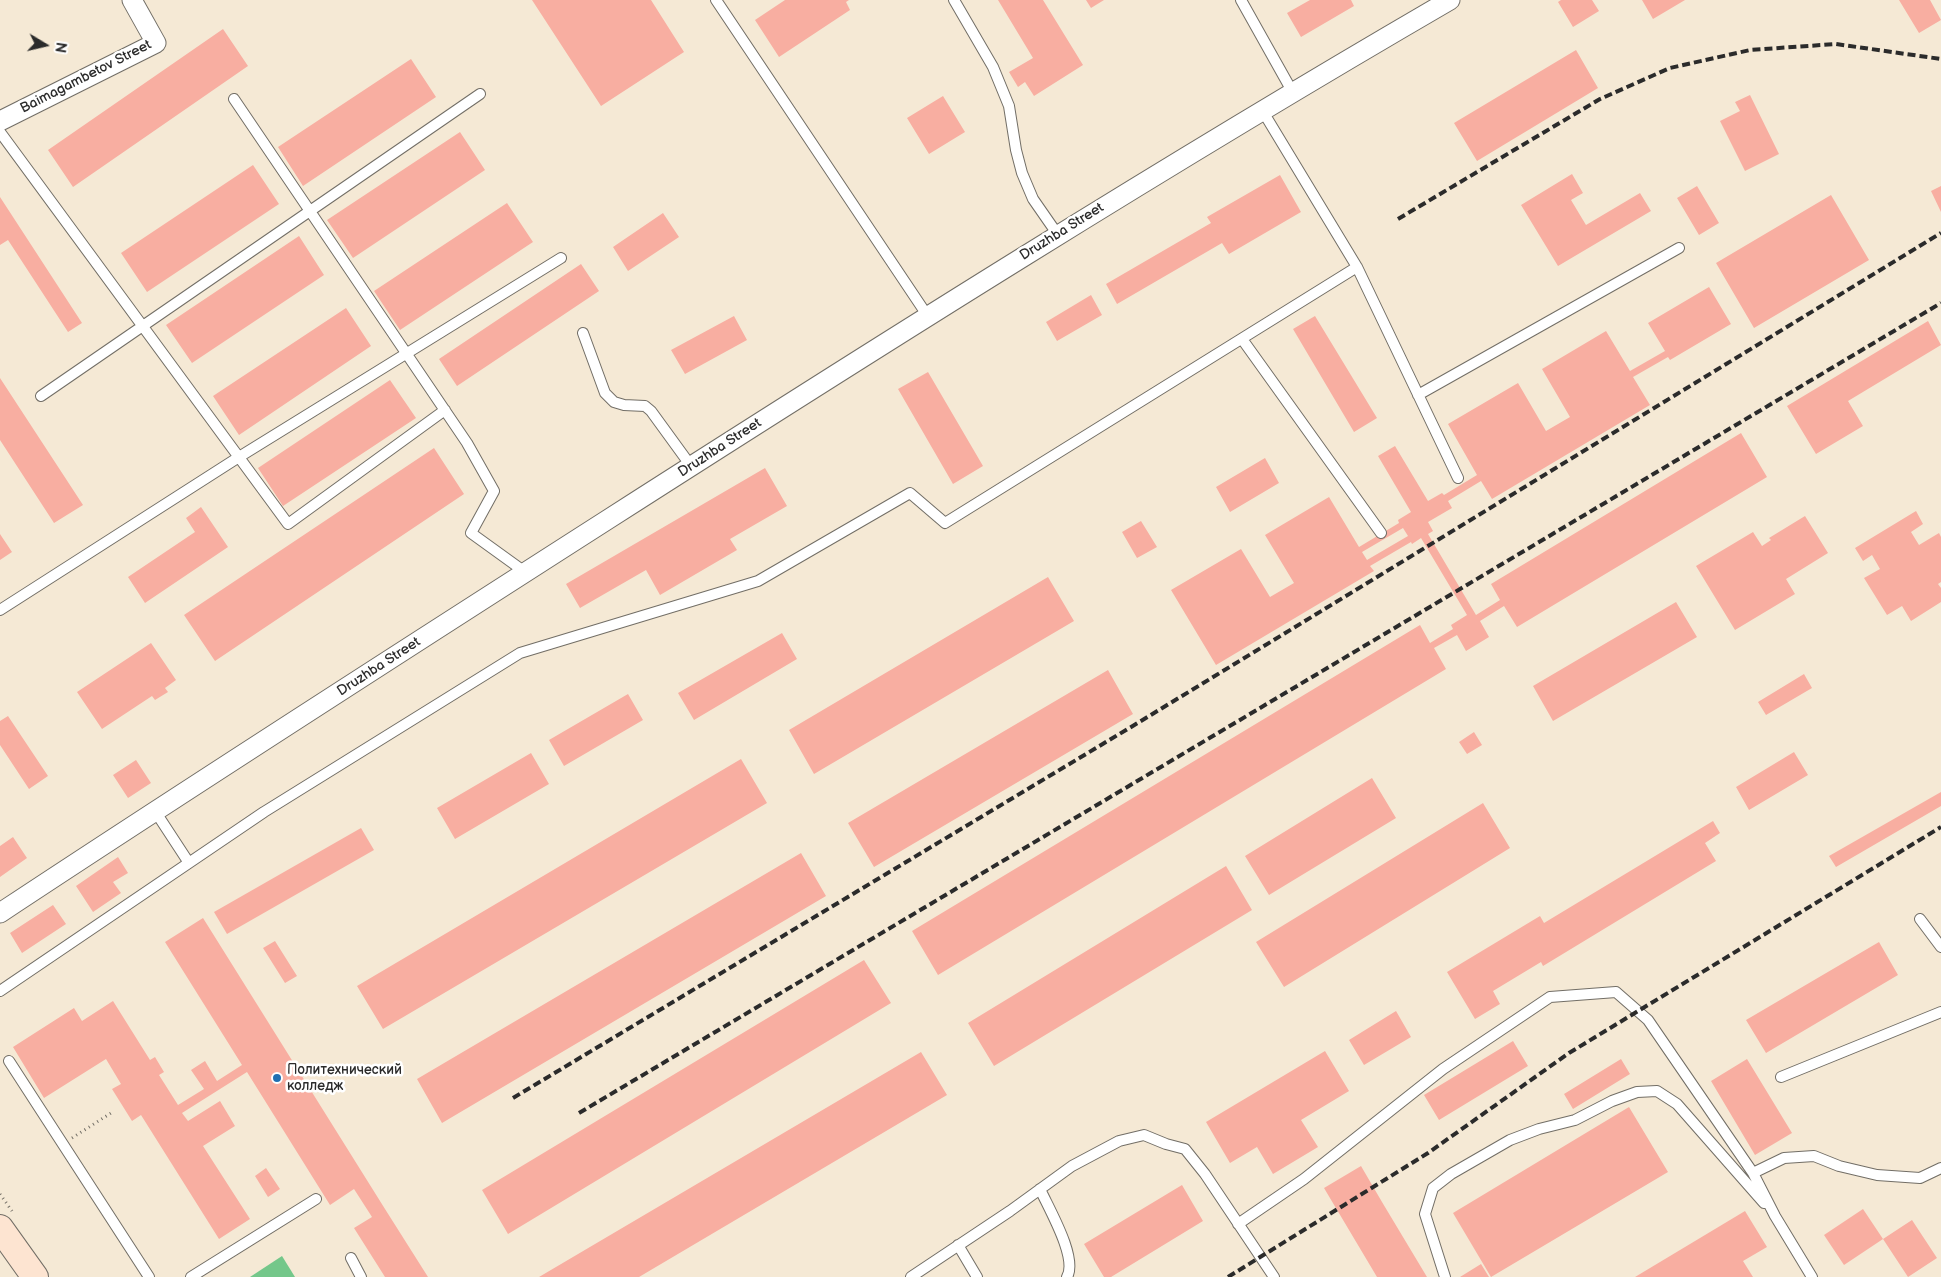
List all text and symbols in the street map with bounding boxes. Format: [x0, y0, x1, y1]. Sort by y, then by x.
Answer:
north arrow [20, 20, 70, 70]
street label: Baimagambetov Street [18, 37, 154, 117]
text: N [51, 41, 70, 54]
street label: Druzhba Street [1017, 200, 1107, 264]
street label: Druzhba Street [675, 415, 765, 481]
street label: Druzhba Street [334, 634, 424, 700]
place label: Политехнический колледж [287, 1062, 402, 1094]
marker: Политехнический колледж [271, 1072, 283, 1084]

